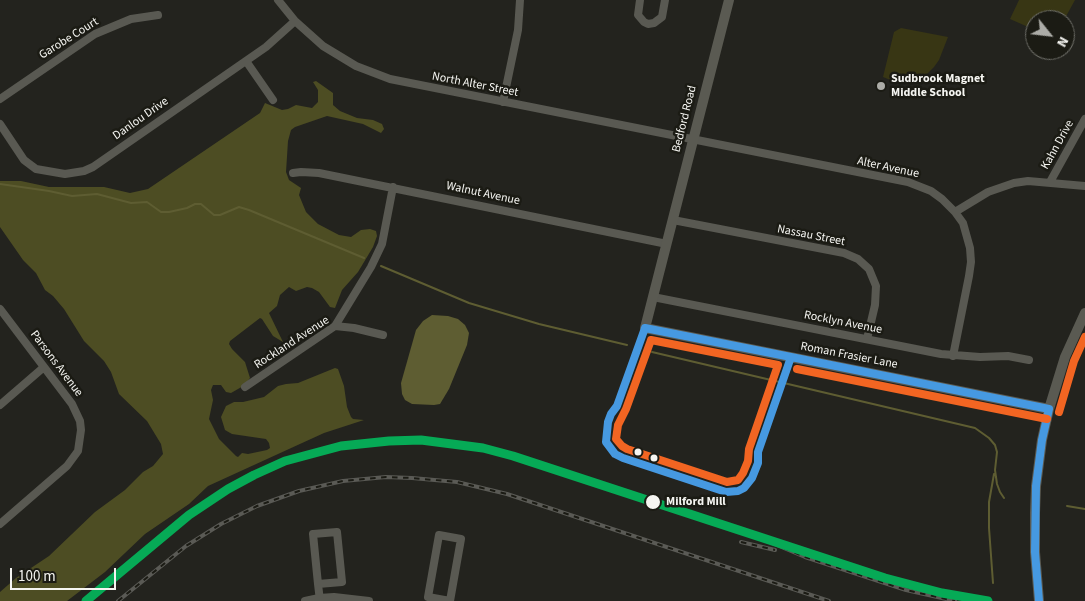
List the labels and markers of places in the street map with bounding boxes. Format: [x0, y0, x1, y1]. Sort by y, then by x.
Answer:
place label: Sudbrook Magnet Middle School [891, 72, 985, 100]
marker: Sudbrook Magnet Middle School [875, 80, 887, 92]
unlabelled marker [633, 447, 643, 457]
unlabelled marker [649, 453, 659, 463]
marker: Milford Mill [644, 493, 662, 511]
place label: Milford Mill [666, 495, 726, 509]

